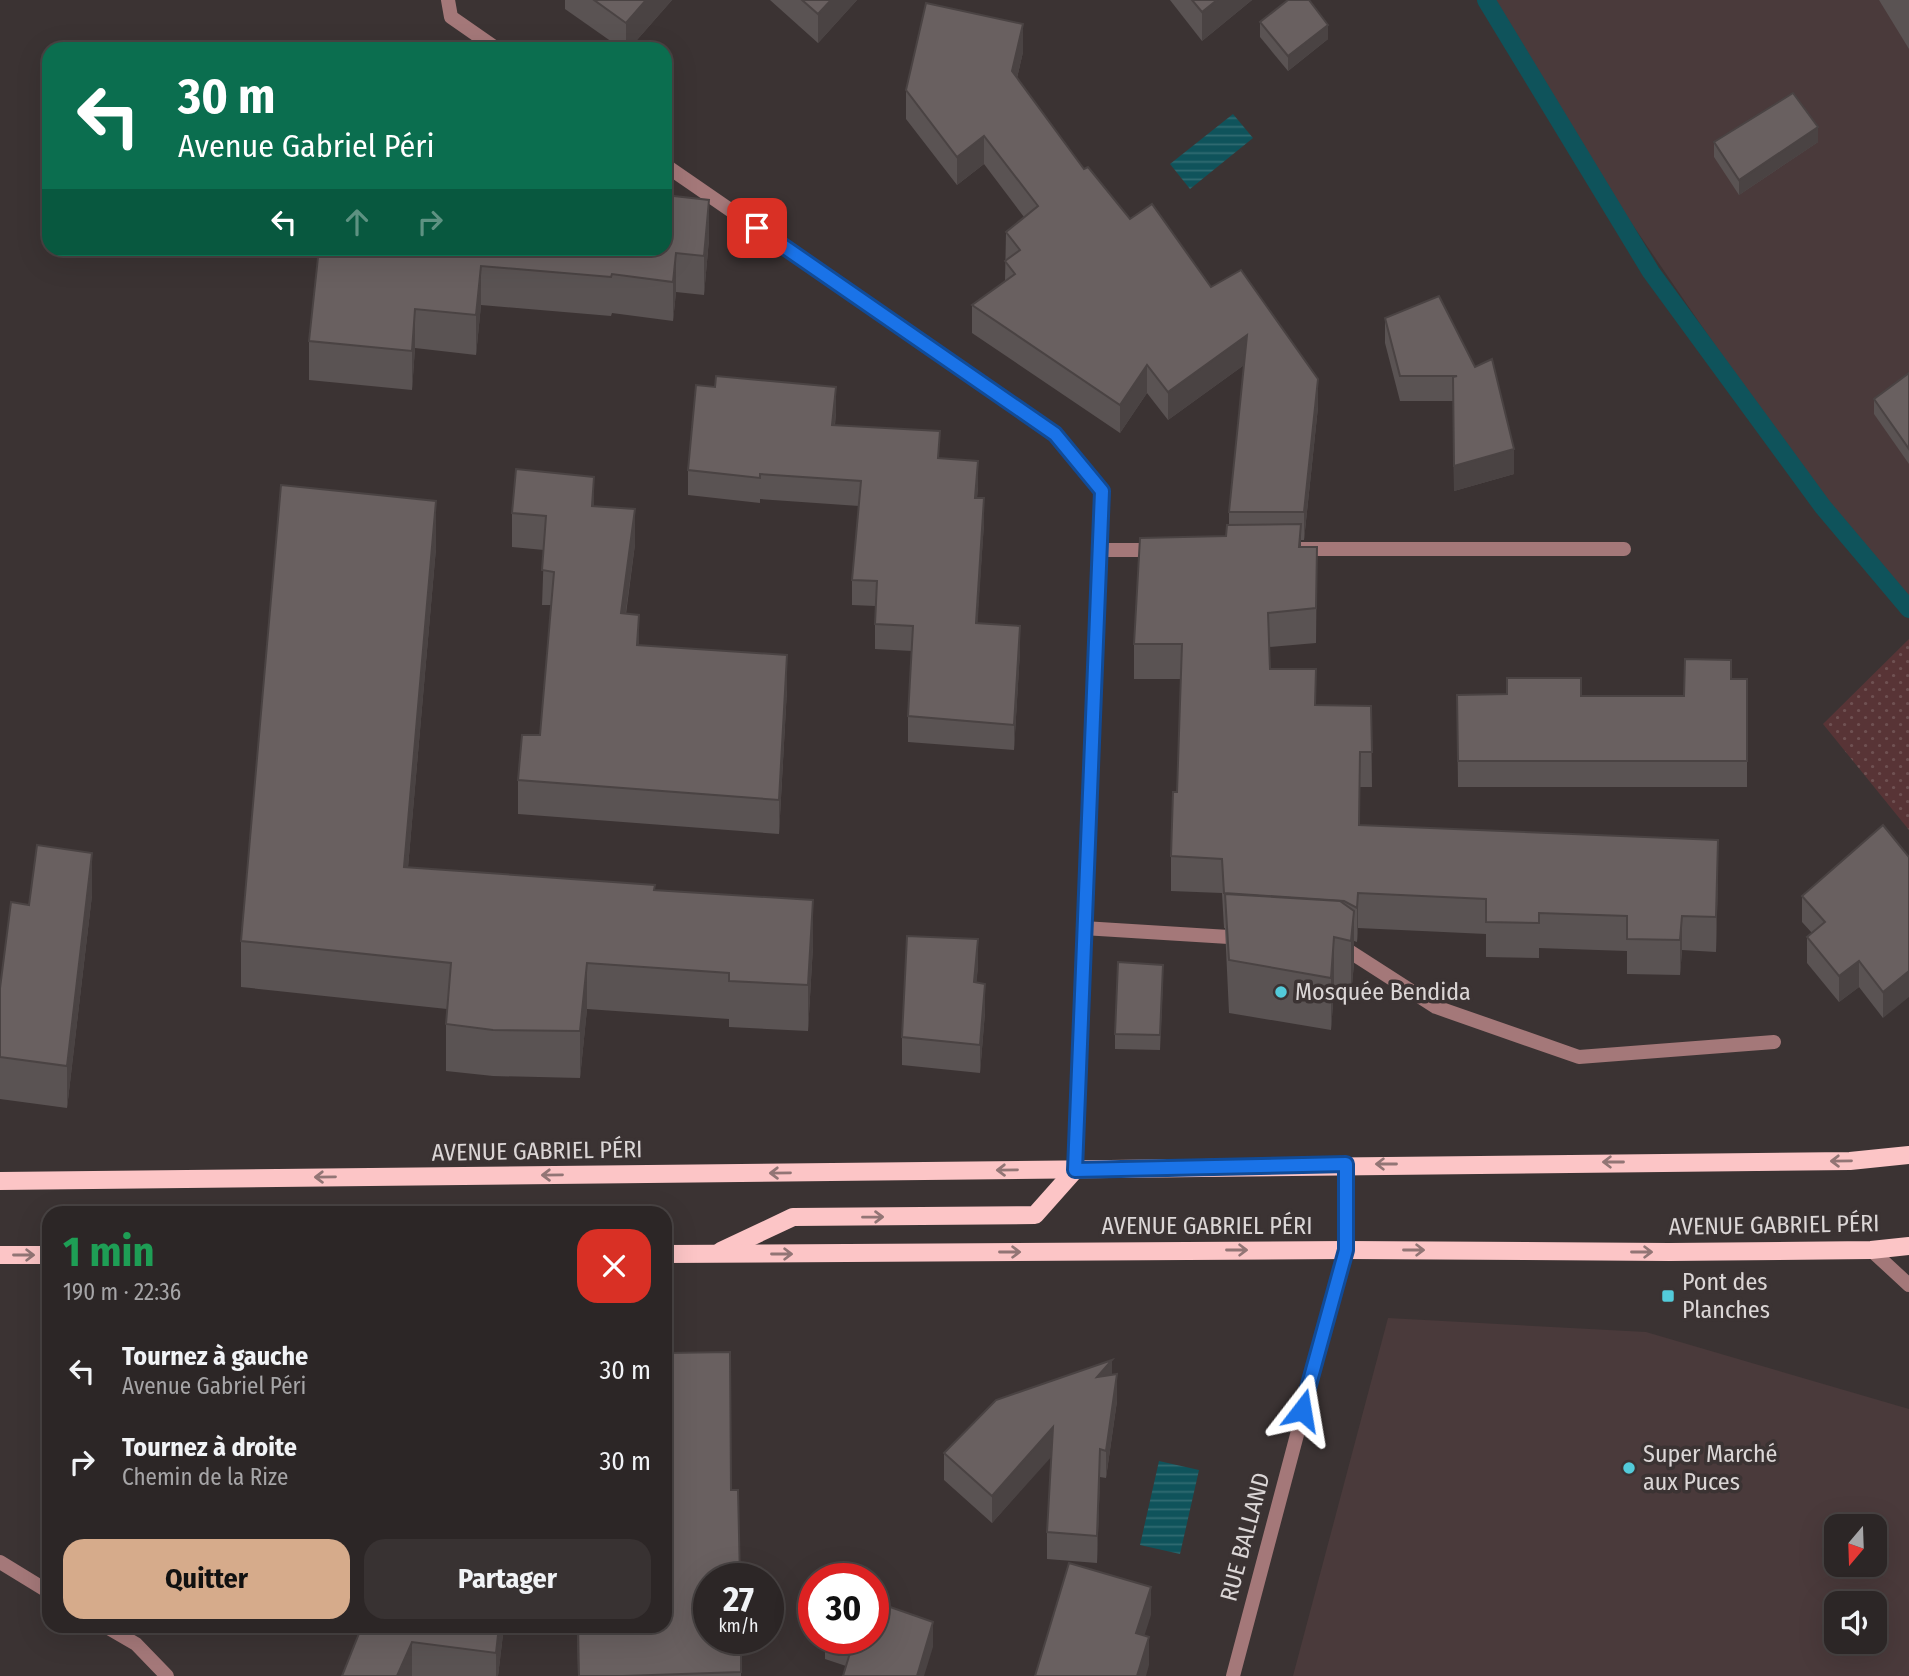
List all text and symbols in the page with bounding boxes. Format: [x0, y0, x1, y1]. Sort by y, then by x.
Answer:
text: 30 m [178, 67, 276, 126]
icon: left [63, 70, 154, 161]
text: Avenue Gabriel Péri [178, 127, 435, 165]
pin [727, 198, 787, 258]
icon: left [265, 203, 303, 241]
icon: ahead [338, 203, 376, 241]
icon: right [411, 203, 449, 241]
icon: arrive [738, 209, 776, 247]
place label: Mosquée Bendida [1295, 978, 1471, 1006]
marker: Mosquée Bendida [1273, 984, 1289, 1000]
street label: AVENUE GABRIEL PÉRI [431, 1134, 643, 1167]
one-way arrow [1830, 1154, 1853, 1167]
one-way arrow [1602, 1155, 1625, 1169]
one-way arrow [1375, 1157, 1398, 1171]
one-way arrow [996, 1163, 1019, 1177]
one-way arrow [768, 1166, 791, 1179]
one-way arrow [541, 1168, 564, 1182]
one-way arrow [313, 1170, 336, 1184]
street label: AVENUE GABRIEL PÉRI [1668, 1208, 1880, 1241]
one-way arrow [861, 1210, 884, 1224]
street label: AVENUE GABRIEL PÉRI [1102, 1211, 1312, 1240]
text: 1 min [63, 1227, 154, 1277]
button: close [577, 1229, 651, 1303]
one-way arrow [1402, 1243, 1425, 1257]
one-way arrow [1225, 1244, 1248, 1257]
one-way arrow [998, 1245, 1021, 1259]
one-way arrow [1630, 1245, 1653, 1259]
one-way arrow [770, 1247, 793, 1261]
one-way arrow [13, 1248, 36, 1262]
place label: Pont des Planches [1682, 1268, 1770, 1324]
text: 190 m · 22:36 [63, 1278, 181, 1306]
marker: Pont des Planches [1660, 1288, 1676, 1304]
text: Tournez à gauche [122, 1341, 308, 1372]
icon: left [63, 1352, 101, 1390]
text: 30 m [600, 1355, 651, 1386]
text: Avenue Gabriel Péri [122, 1372, 306, 1400]
position arrow [1265, 1373, 1339, 1447]
text: Tournez à droite [122, 1432, 297, 1463]
place label: Super Marché aux Puces [1643, 1440, 1777, 1496]
icon: right [63, 1443, 101, 1481]
text: 30 m [600, 1446, 651, 1477]
marker: Super Marché aux Puces [1621, 1460, 1637, 1476]
text: Chemin de la Rize [122, 1463, 288, 1491]
street label: RUE BALLAND [1214, 1470, 1276, 1604]
north arrow [1824, 1514, 1886, 1577]
map controls [1824, 1514, 1887, 1654]
button: Quitter [63, 1539, 350, 1619]
button: Partager [364, 1539, 651, 1619]
speed limit sign: 30 [798, 1563, 889, 1654]
text: 27 [723, 1578, 754, 1620]
button: sound [1824, 1591, 1887, 1654]
text: km/h [718, 1615, 759, 1637]

